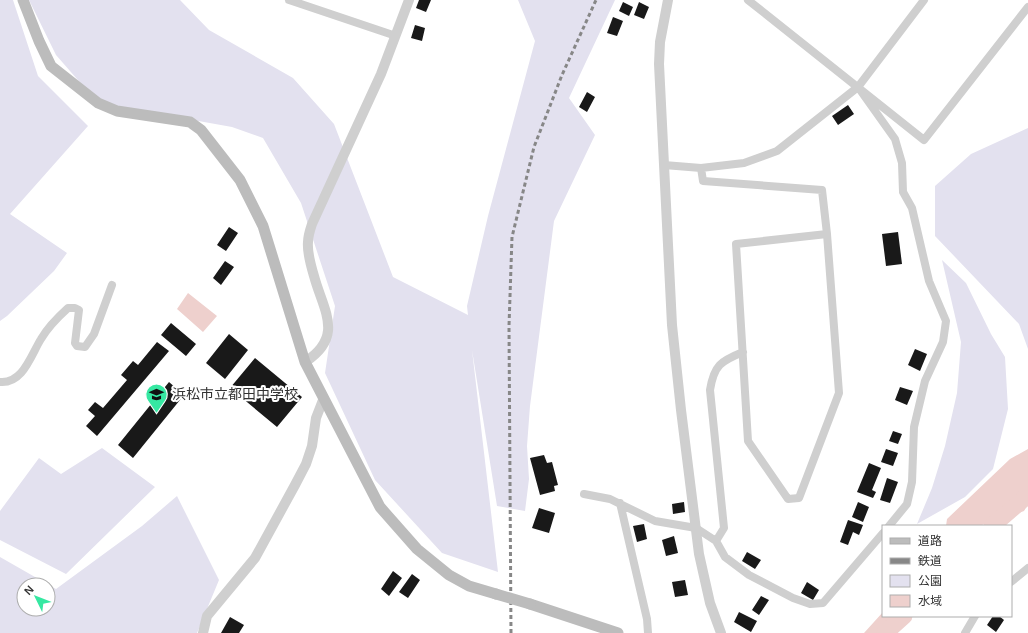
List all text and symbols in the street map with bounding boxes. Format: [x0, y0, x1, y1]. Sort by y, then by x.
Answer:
school or university icon: 浜松市立都田中学校 [143, 381, 169, 414]
place label: 浜松市立都田中学校 [172, 386, 298, 402]
legend [882, 525, 1012, 617]
text: 道路 [918, 534, 942, 548]
text: 鉄道 [918, 554, 942, 568]
text: 公園 [918, 574, 942, 588]
north arrow [16, 577, 56, 617]
text: N [22, 583, 36, 597]
text: 水域 [918, 594, 942, 608]

